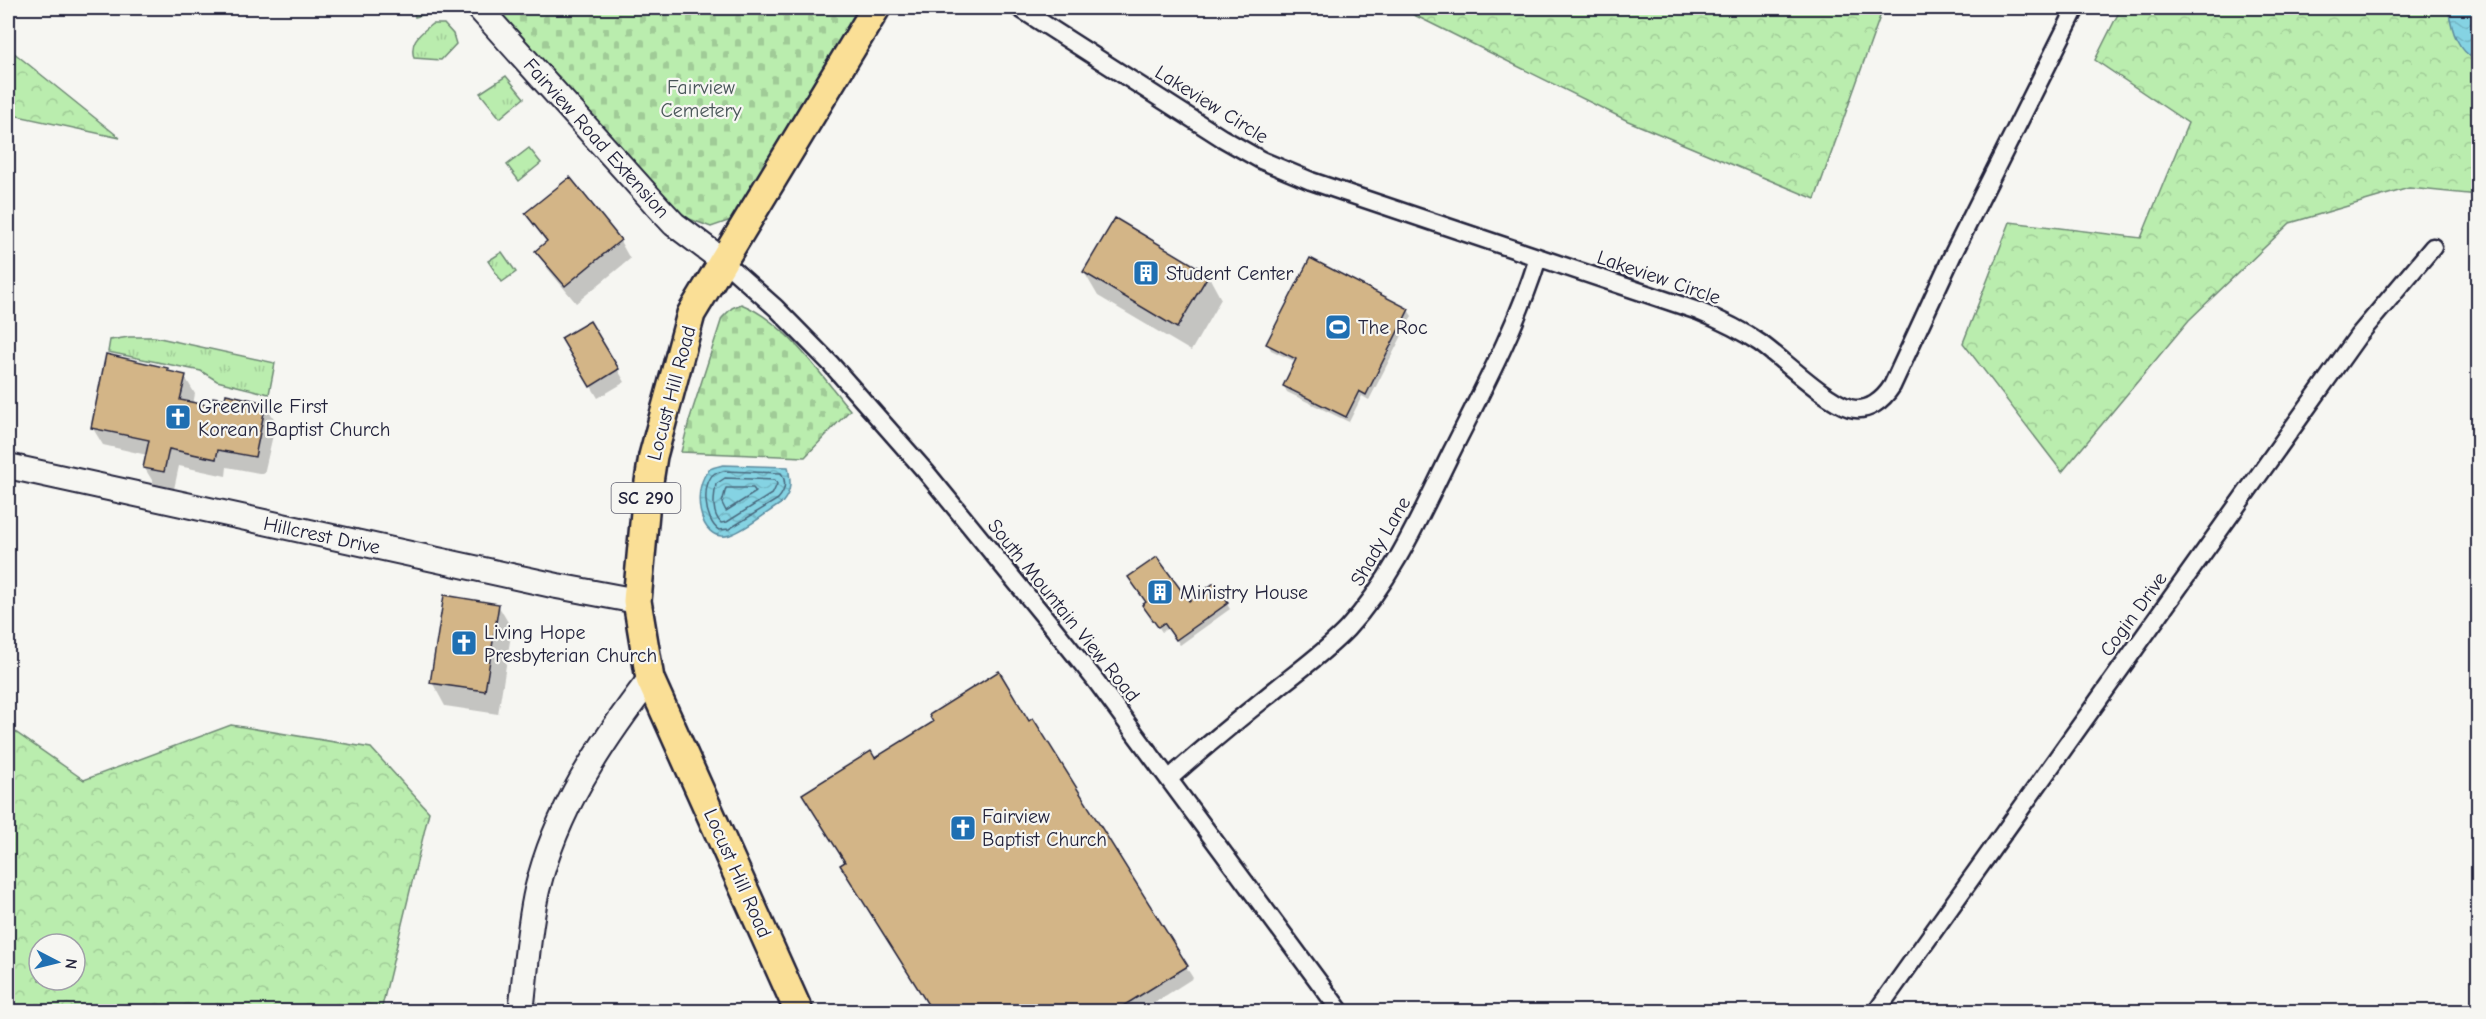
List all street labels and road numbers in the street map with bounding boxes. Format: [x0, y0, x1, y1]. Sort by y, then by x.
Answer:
street label: Fairview Road Extension [519, 54, 674, 223]
street label: Lakeview Circle [1151, 60, 1273, 148]
street label: Lakeview Circle [1594, 246, 1724, 309]
street label: Locust Hill Road [642, 323, 701, 463]
road number: SC 290 [612, 483, 680, 513]
street label: Shady Lane [1346, 492, 1415, 590]
street label: Hillcrest Drive [261, 512, 382, 559]
street label: South Mountain View Road [983, 514, 1144, 706]
street label: Cogin Drive [2095, 568, 2172, 661]
street label: Locust Hill Road [699, 805, 776, 941]

